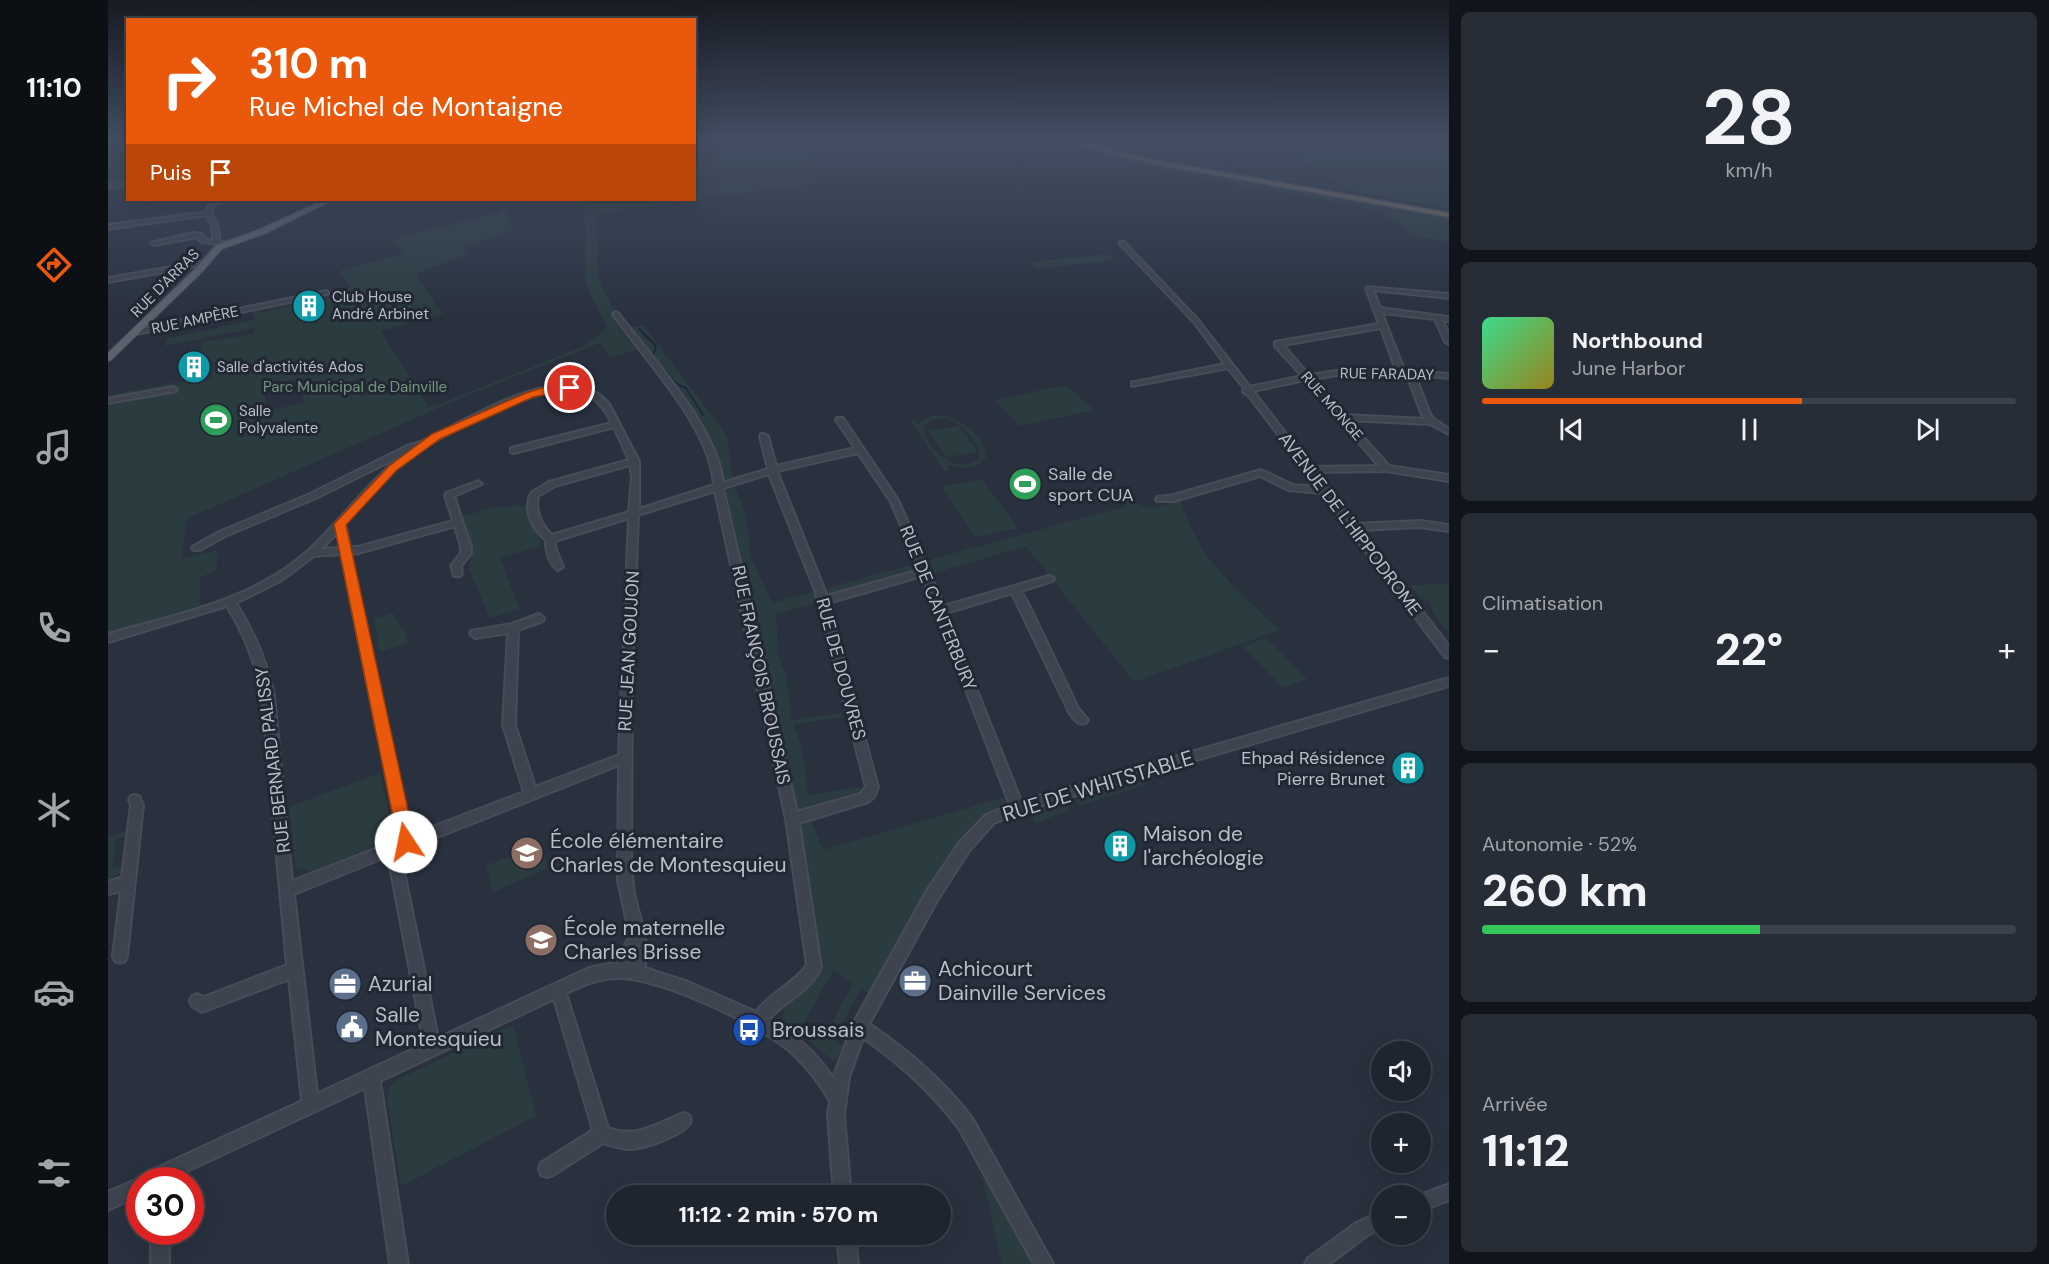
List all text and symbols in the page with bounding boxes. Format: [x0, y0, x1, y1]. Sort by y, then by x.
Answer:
text: 310 m [249, 36, 368, 91]
icon: right [150, 42, 228, 120]
text: 28 [1702, 67, 1796, 168]
text: 11:10 [26, 70, 82, 105]
text: Rue Michel de Montaigne [249, 89, 563, 124]
icon: arrive [204, 156, 237, 189]
text: km/h [1725, 157, 1773, 183]
text: Puis [150, 158, 192, 187]
icon: directions [33, 244, 75, 286]
street label: RUE D'ARRAS [126, 244, 204, 322]
place label: Club House André Arbinet [332, 287, 429, 324]
building icon: Club House André Arbinet [291, 288, 327, 324]
street label: RUE AMPÈRE [150, 301, 240, 339]
text: Northbound [1572, 326, 1703, 355]
building icon: Salle d'activités Ados [176, 349, 212, 385]
text: June Harbor [1572, 355, 1685, 381]
place label: Salle d'activités Ados [217, 357, 363, 377]
pin [544, 362, 595, 413]
street label: RUE FARADAY [1340, 363, 1435, 385]
street label: RUE MONGE [1296, 367, 1368, 445]
icon: arrive [553, 371, 586, 404]
park label: Parc Municipal de Dainville [263, 377, 447, 397]
place label: Salle Polyvalente [239, 401, 318, 438]
sports icon: Salle Polyvalente [198, 402, 234, 438]
icon: previous [1555, 413, 1588, 446]
icon: pause [1733, 413, 1766, 446]
icon: next [1911, 413, 1944, 446]
icon: music [33, 426, 75, 468]
street label: AVENUE DE L'HIPPODROME [1273, 427, 1427, 621]
place label: Salle de sport CUA [1048, 462, 1134, 507]
sports icon: Salle de sport CUA [1007, 466, 1043, 502]
street label: RUE DE CANTERBURY [894, 522, 982, 695]
street label: RUE FRANÇOIS BROUSSAIS [726, 563, 796, 787]
street label: RUE JEAN GOUJON [613, 570, 645, 732]
text: Climatisation [1482, 590, 1603, 616]
street label: RUE DE DOUVRES [810, 595, 872, 743]
icon: phone [33, 607, 75, 649]
text: 22° [1715, 620, 1783, 679]
text: − [1482, 628, 1500, 671]
text: + [1998, 628, 2016, 671]
street label: RUE BERNARD PALISSY [250, 665, 296, 854]
street label: RUE DE WHITSTABLE [999, 744, 1197, 828]
place label: Ehpad Résidence Pierre Brunet [1241, 746, 1385, 791]
building icon: Ehpad Résidence Pierre Brunet [1390, 750, 1426, 786]
icon: climate [33, 789, 75, 831]
position arrow [374, 810, 438, 874]
place label: Maison de l'archéologie [1143, 820, 1264, 872]
place label: École élémentaire Charles de Montesquieu [550, 827, 787, 879]
building icon: Maison de l'archéologie [1102, 828, 1138, 864]
text: Autonomie · 52% [1482, 831, 1637, 857]
school or university icon: École élémentaire Charles de Montesquieu [509, 835, 545, 871]
text: 260 km [1482, 861, 1648, 920]
place label: École maternelle Charles Brisse [564, 914, 725, 966]
school or university icon: École maternelle Charles Brisse [523, 922, 559, 958]
place label: Achicourt Dainville Services [938, 955, 1106, 1007]
office icon: Achicourt Dainville Services [897, 963, 933, 999]
office icon: Azurial [327, 966, 363, 1002]
place label: Azurial [368, 970, 433, 998]
icon: car [33, 971, 75, 1013]
place label: Salle Montesquieu [375, 1001, 502, 1053]
public building icon: Salle Montesquieu [334, 1009, 370, 1045]
bus stop icon: Broussais [731, 1012, 767, 1048]
place label: Broussais [772, 1016, 865, 1044]
map controls [1371, 1041, 1431, 1245]
button: sound [1371, 1041, 1431, 1101]
text: Arrivée [1482, 1091, 1548, 1117]
button: + [1371, 1113, 1431, 1173]
text: 11:12 [1482, 1121, 1570, 1180]
icon: filters [33, 1152, 75, 1194]
speed limit sign: 30 [126, 1167, 204, 1245]
button: − [1371, 1185, 1431, 1245]
text: 11:12 · 2 min · 570 m [679, 1200, 878, 1229]

